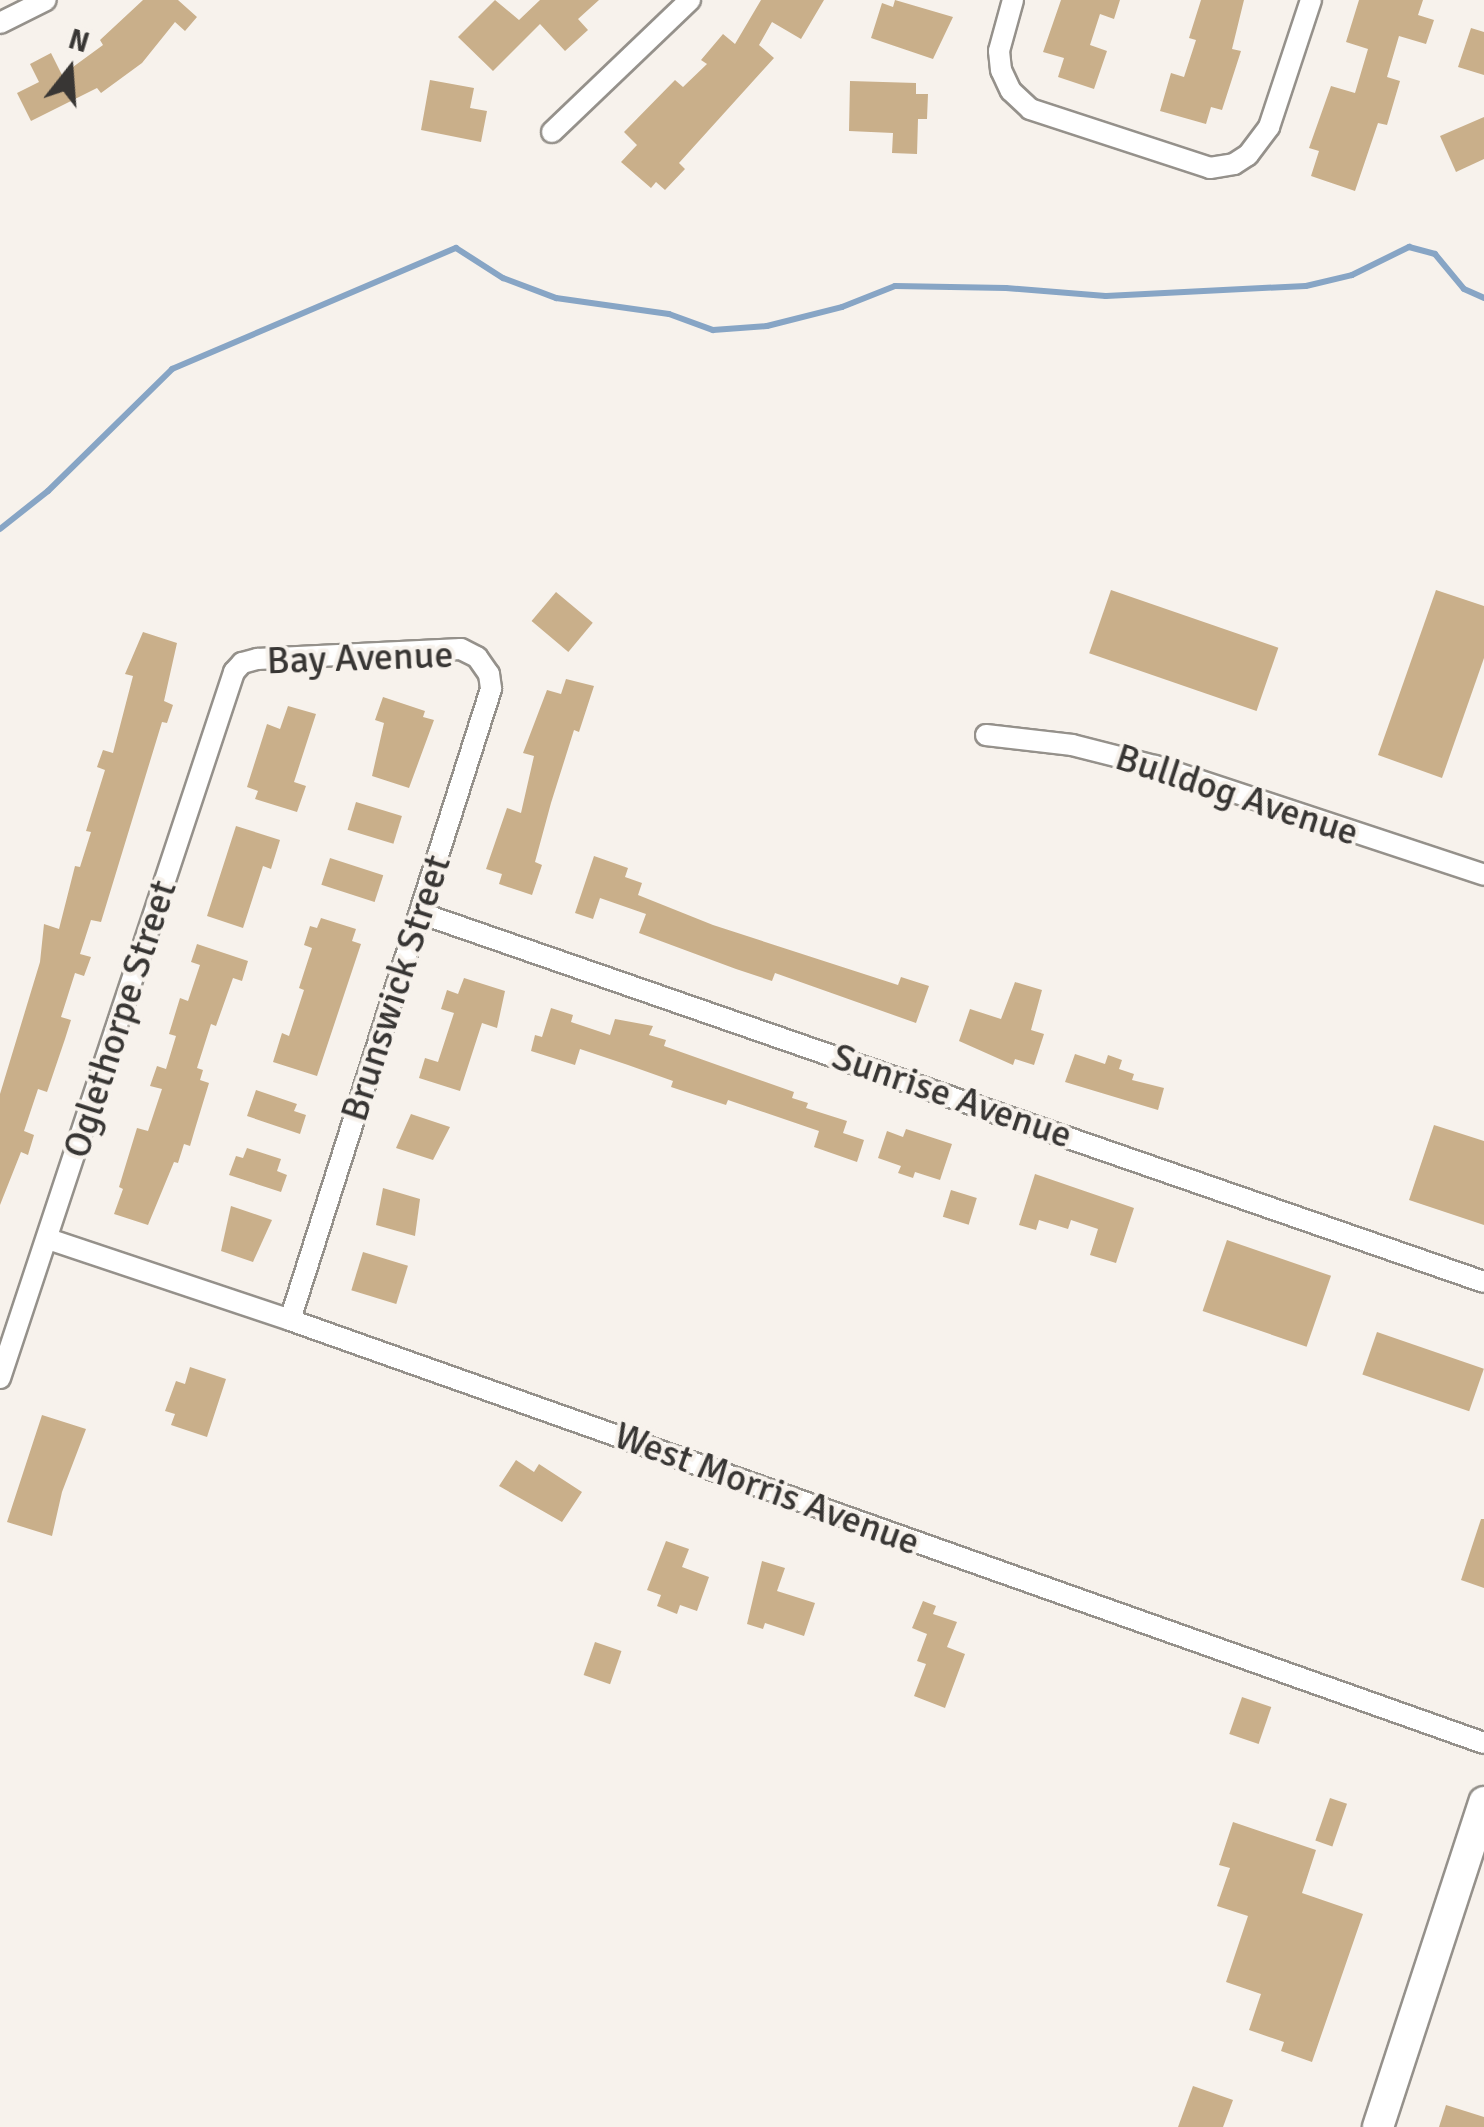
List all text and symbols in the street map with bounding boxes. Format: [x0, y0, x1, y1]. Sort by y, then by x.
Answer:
north arrow [20, 20, 120, 120]
text: N [64, 22, 93, 60]
street label: Bay Avenue [266, 632, 454, 684]
street label: Bulldog Avenue [1110, 734, 1364, 856]
street label: Brunswick Street [331, 849, 461, 1127]
street label: Oglethorpe Street [54, 874, 186, 1164]
street label: Sunrise Avenue [826, 1034, 1078, 1158]
street label: West Morris Avenue [608, 1413, 926, 1565]

